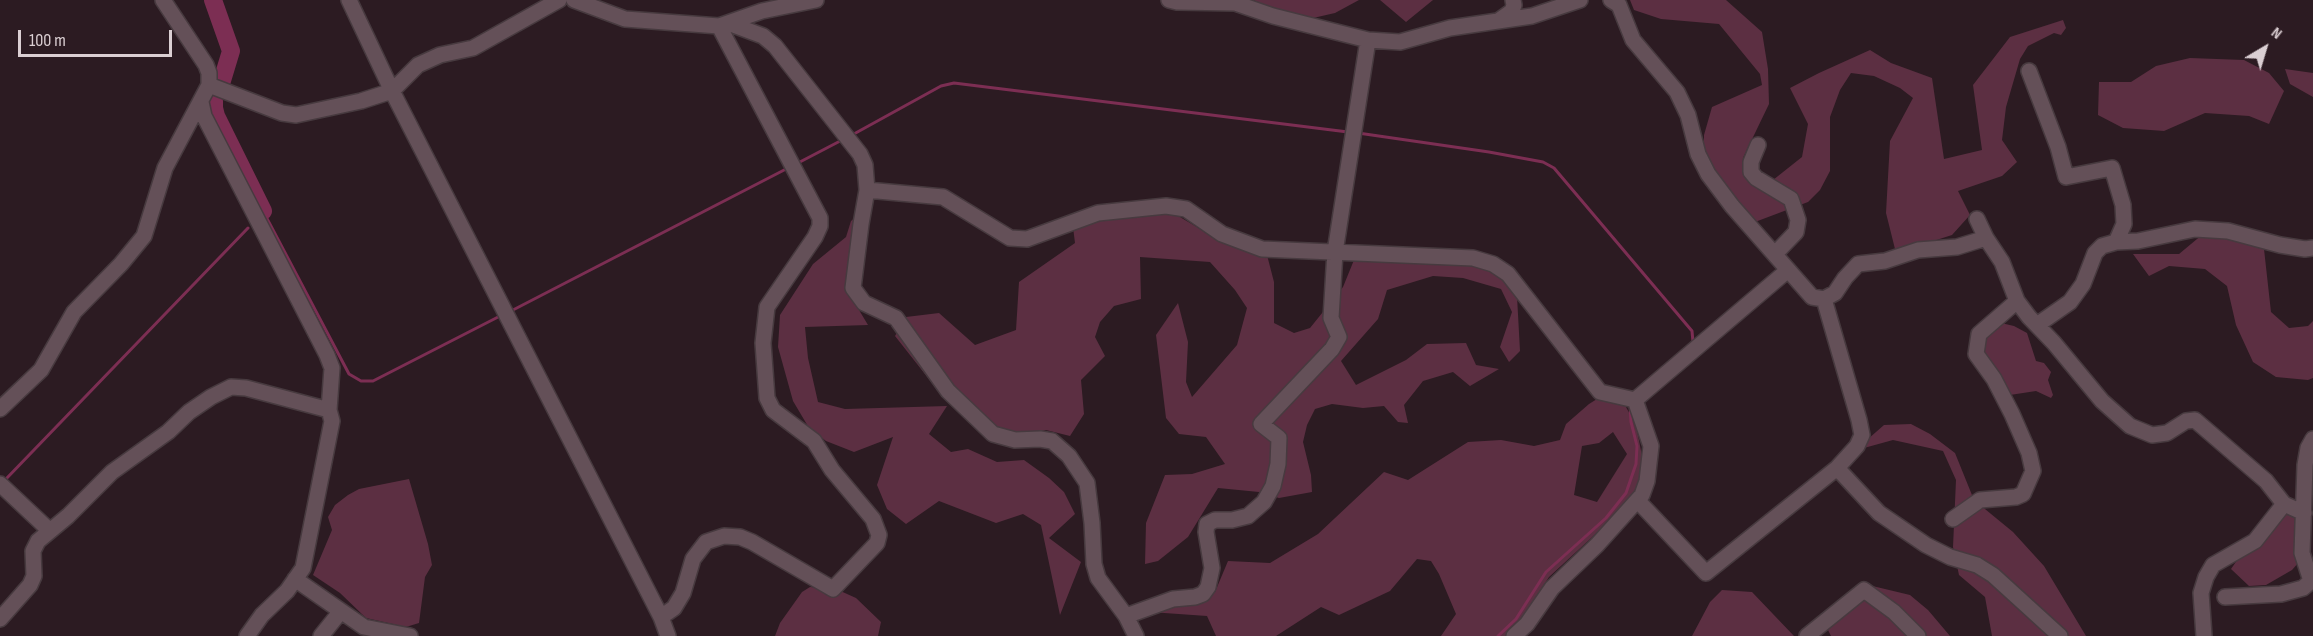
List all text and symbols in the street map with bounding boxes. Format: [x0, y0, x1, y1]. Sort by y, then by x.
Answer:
scale bar [21, 18, 176, 56]
north arrow [2235, 18, 2295, 78]
text: N [2267, 23, 2286, 44]
text: 100 m [29, 30, 66, 51]

